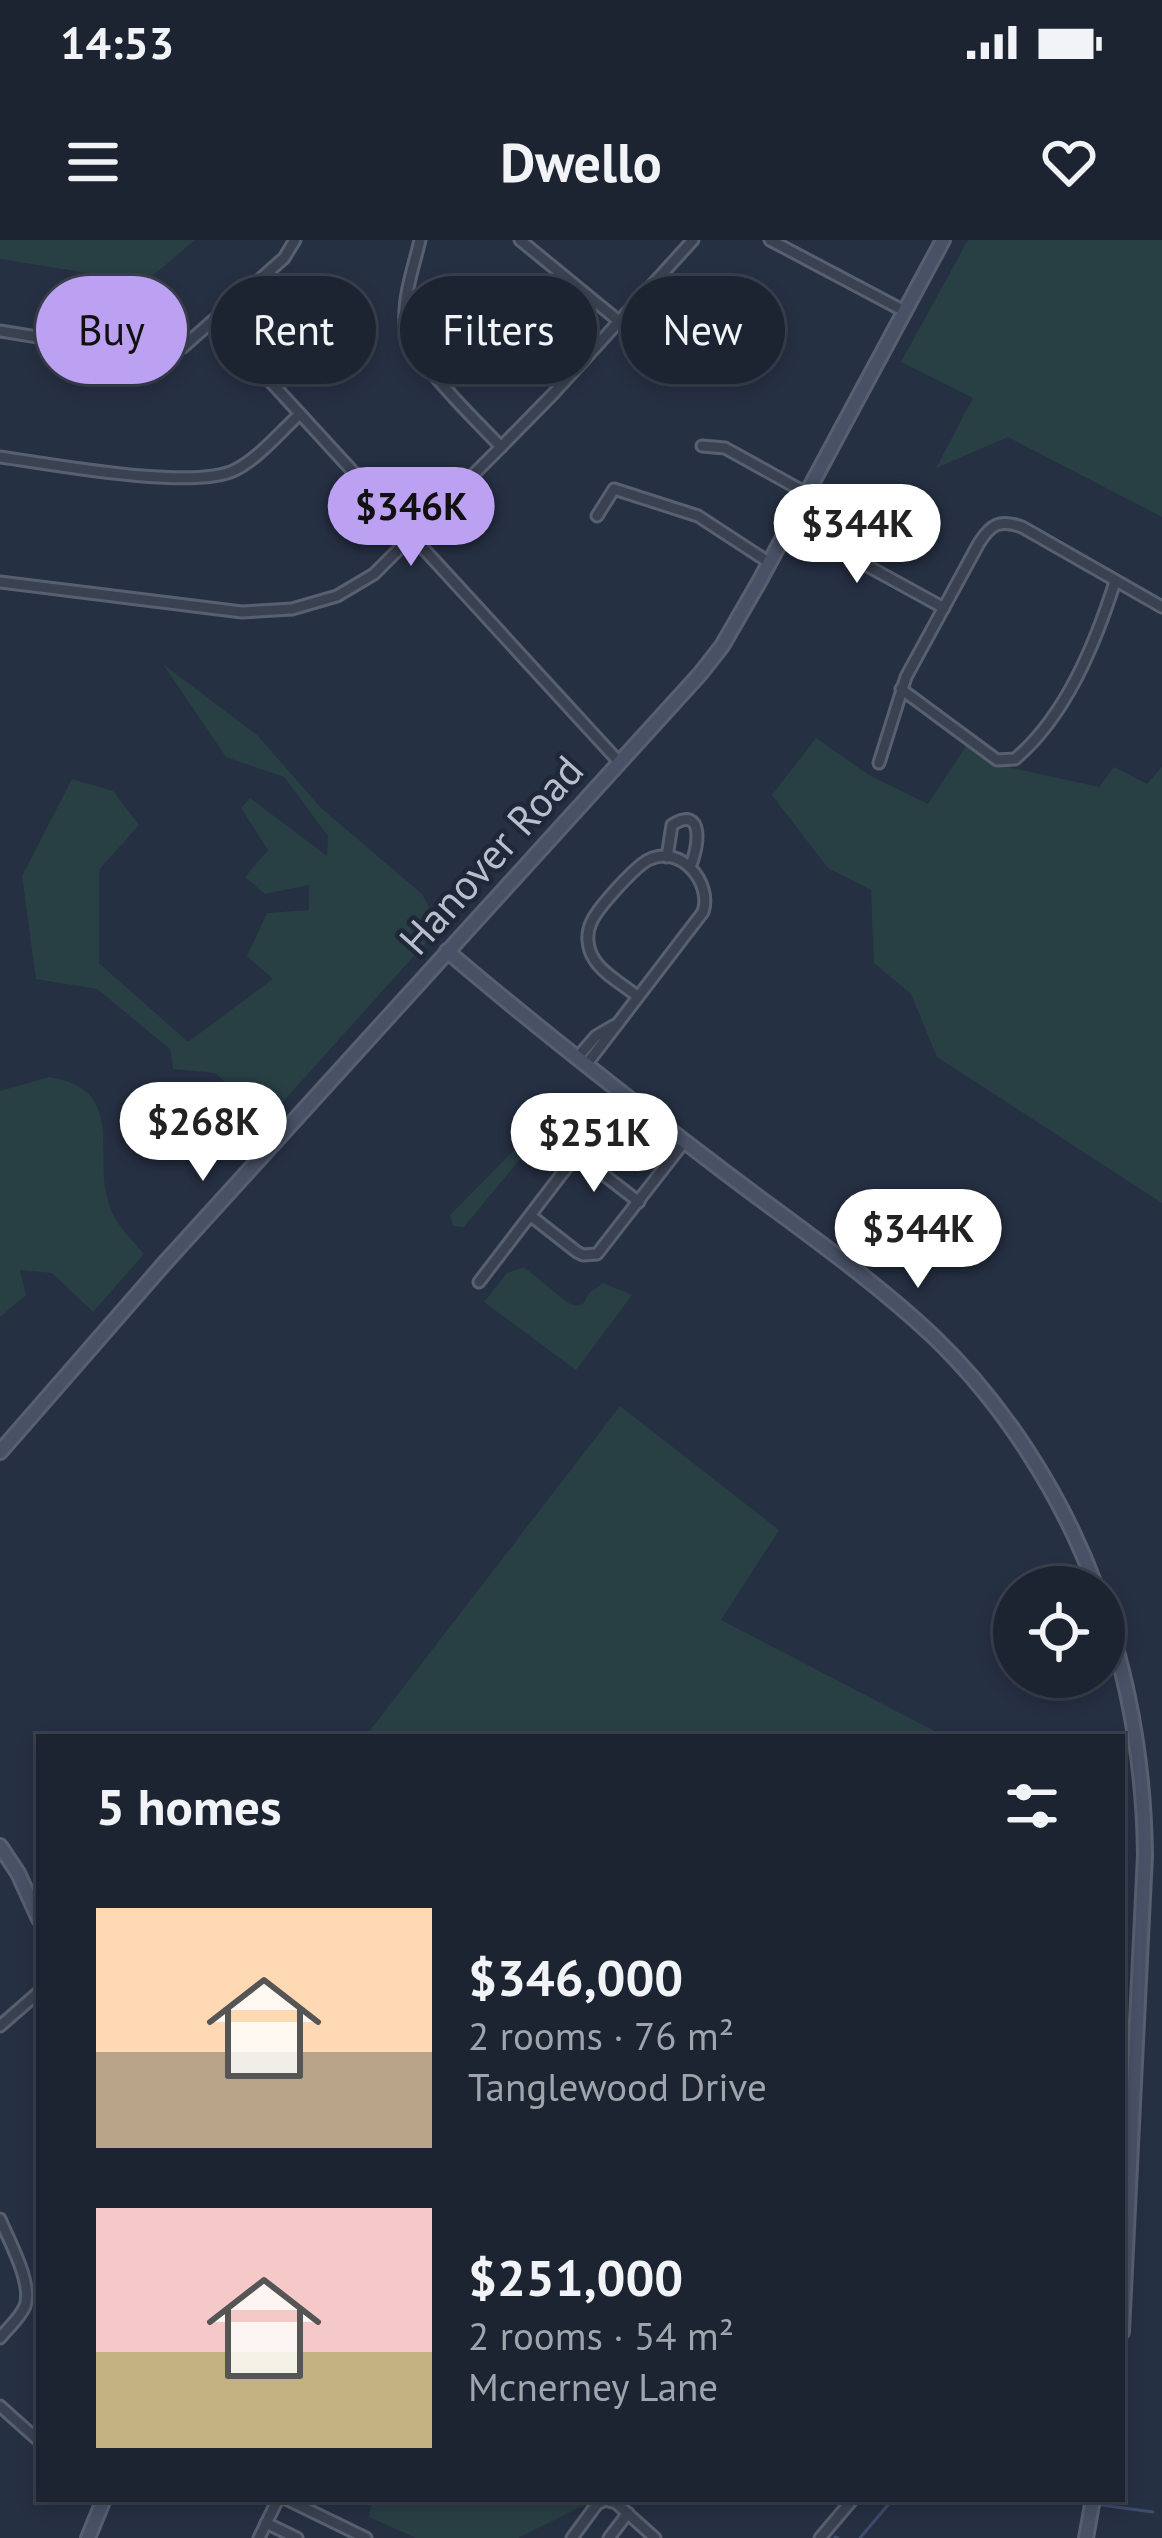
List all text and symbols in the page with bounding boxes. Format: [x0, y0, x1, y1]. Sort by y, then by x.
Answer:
text: 14:53 [60, 13, 174, 71]
text: Dwello [500, 127, 662, 197]
icon: menu [60, 129, 126, 195]
icon: heart [1036, 129, 1102, 195]
chip: Buy [36, 276, 187, 384]
chip: Rent [211, 276, 376, 384]
chip: Filters [400, 276, 597, 384]
chip: New [621, 276, 785, 384]
pin: $346K [327, 467, 495, 569]
text: $346K [355, 480, 467, 531]
pin: $344K [773, 484, 941, 586]
text: $344K [801, 497, 913, 548]
street label: Hanover Road [387, 744, 595, 966]
pin: $268K [119, 1082, 287, 1184]
pin: $251K [510, 1093, 678, 1195]
text: $268K [147, 1095, 259, 1146]
text: $251K [538, 1106, 650, 1157]
pin: $344K [834, 1189, 1002, 1291]
text: $344K [862, 1202, 974, 1253]
map controls [993, 1566, 1125, 1698]
button: locate [993, 1566, 1125, 1698]
text: 5 homes [96, 1773, 282, 1839]
icon: filters [999, 1773, 1065, 1839]
text: $346,000 [468, 1944, 683, 2010]
icon: home [192, 1956, 336, 2100]
text: 2 rooms · 76 m² [468, 2010, 734, 2061]
text: Tanglewood Drive [468, 2061, 767, 2112]
text: $251,000 [468, 2244, 683, 2310]
icon: home [192, 2256, 336, 2400]
text: 2 rooms · 54 m² [468, 2310, 734, 2361]
text: Mcnerney Lane [468, 2361, 718, 2412]

